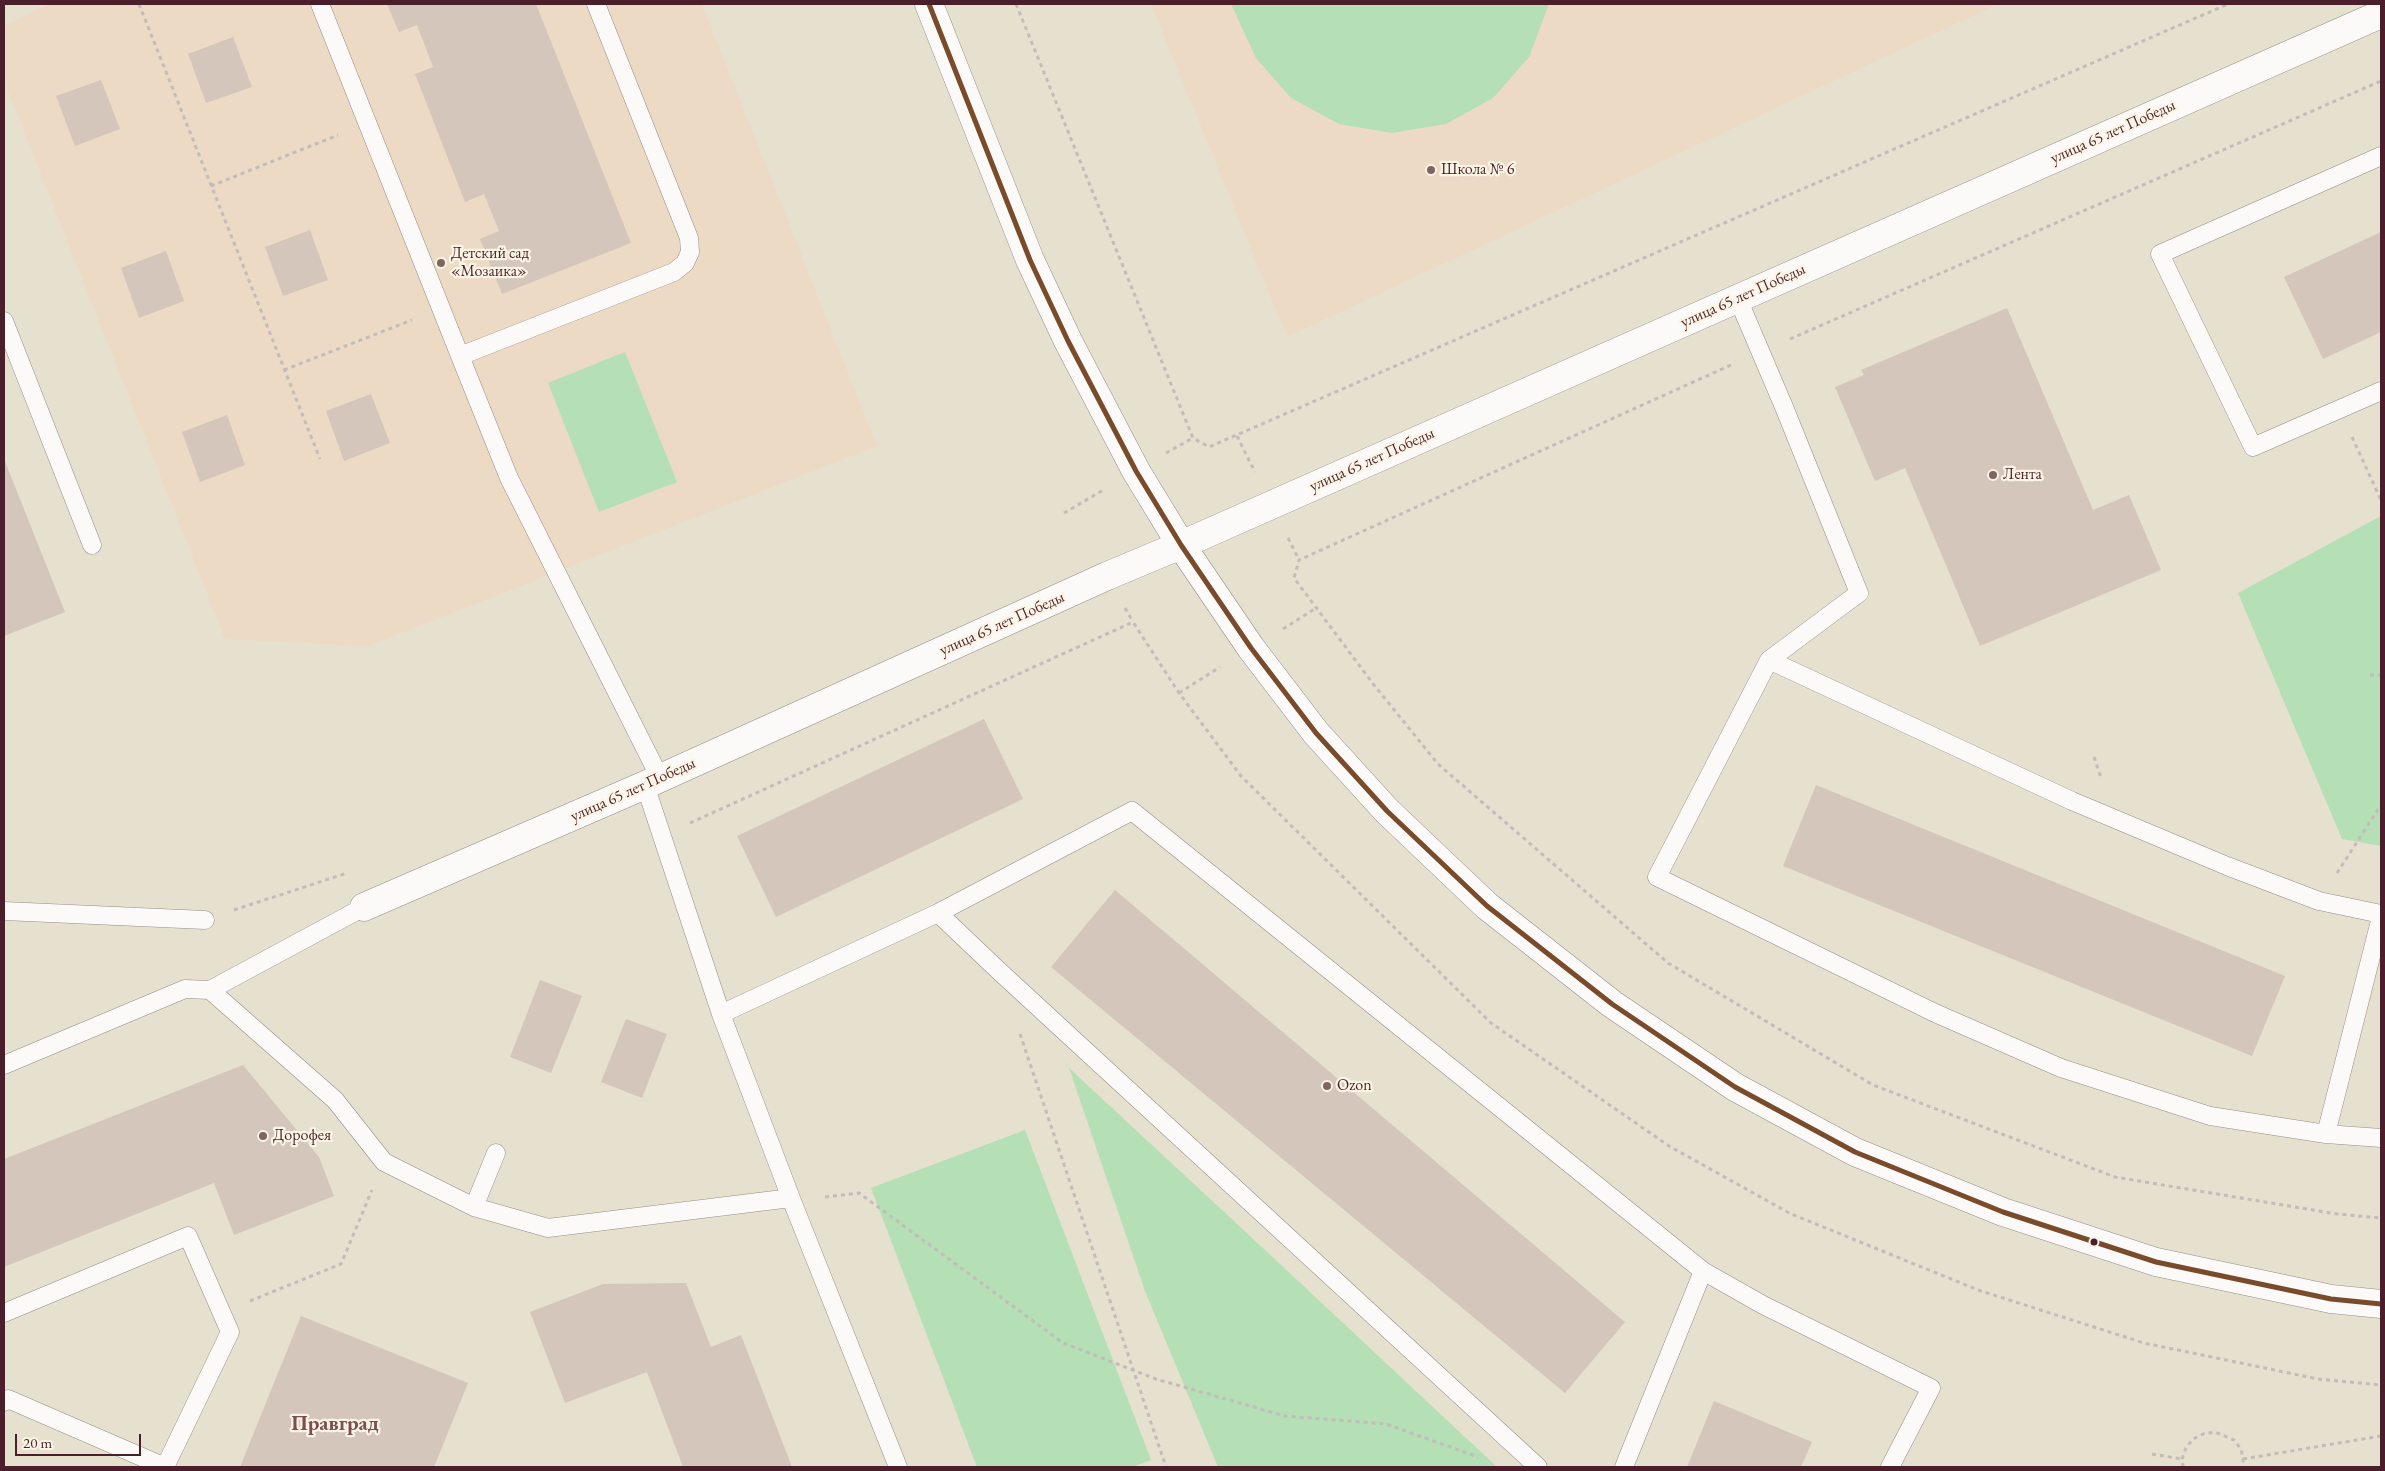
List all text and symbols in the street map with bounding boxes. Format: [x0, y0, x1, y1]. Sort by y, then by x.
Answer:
street label: улица 65 лет Победы [2048, 96, 2178, 168]
place label: Школа № 6 [1441, 160, 1514, 180]
marker: Школа № 6 [1425, 164, 1437, 176]
place label: Детский сад «Мозаика» [451, 244, 529, 282]
marker: Детский сад «Мозаика» [435, 257, 447, 269]
street label: улица 65 лет Победы [1678, 260, 1808, 332]
street label: улица 65 лет Победы [1307, 424, 1437, 496]
place label: Лента [2003, 465, 2042, 485]
marker: Лента [1987, 469, 1999, 481]
street label: улица 65 лет Победы [937, 588, 1067, 660]
street label: улица 65 лет Победы [568, 754, 698, 826]
place label: Ozon [1337, 1076, 1372, 1096]
marker: Ozon [1321, 1080, 1333, 1092]
place label: Дорофея [273, 1126, 331, 1146]
marker: Дорофея [257, 1130, 269, 1142]
unlabelled marker [2089, 1237, 2099, 1247]
district label: Правград [291, 1411, 379, 1437]
scale bar [18, 1424, 144, 1456]
text: 20 m [23, 1433, 52, 1452]

